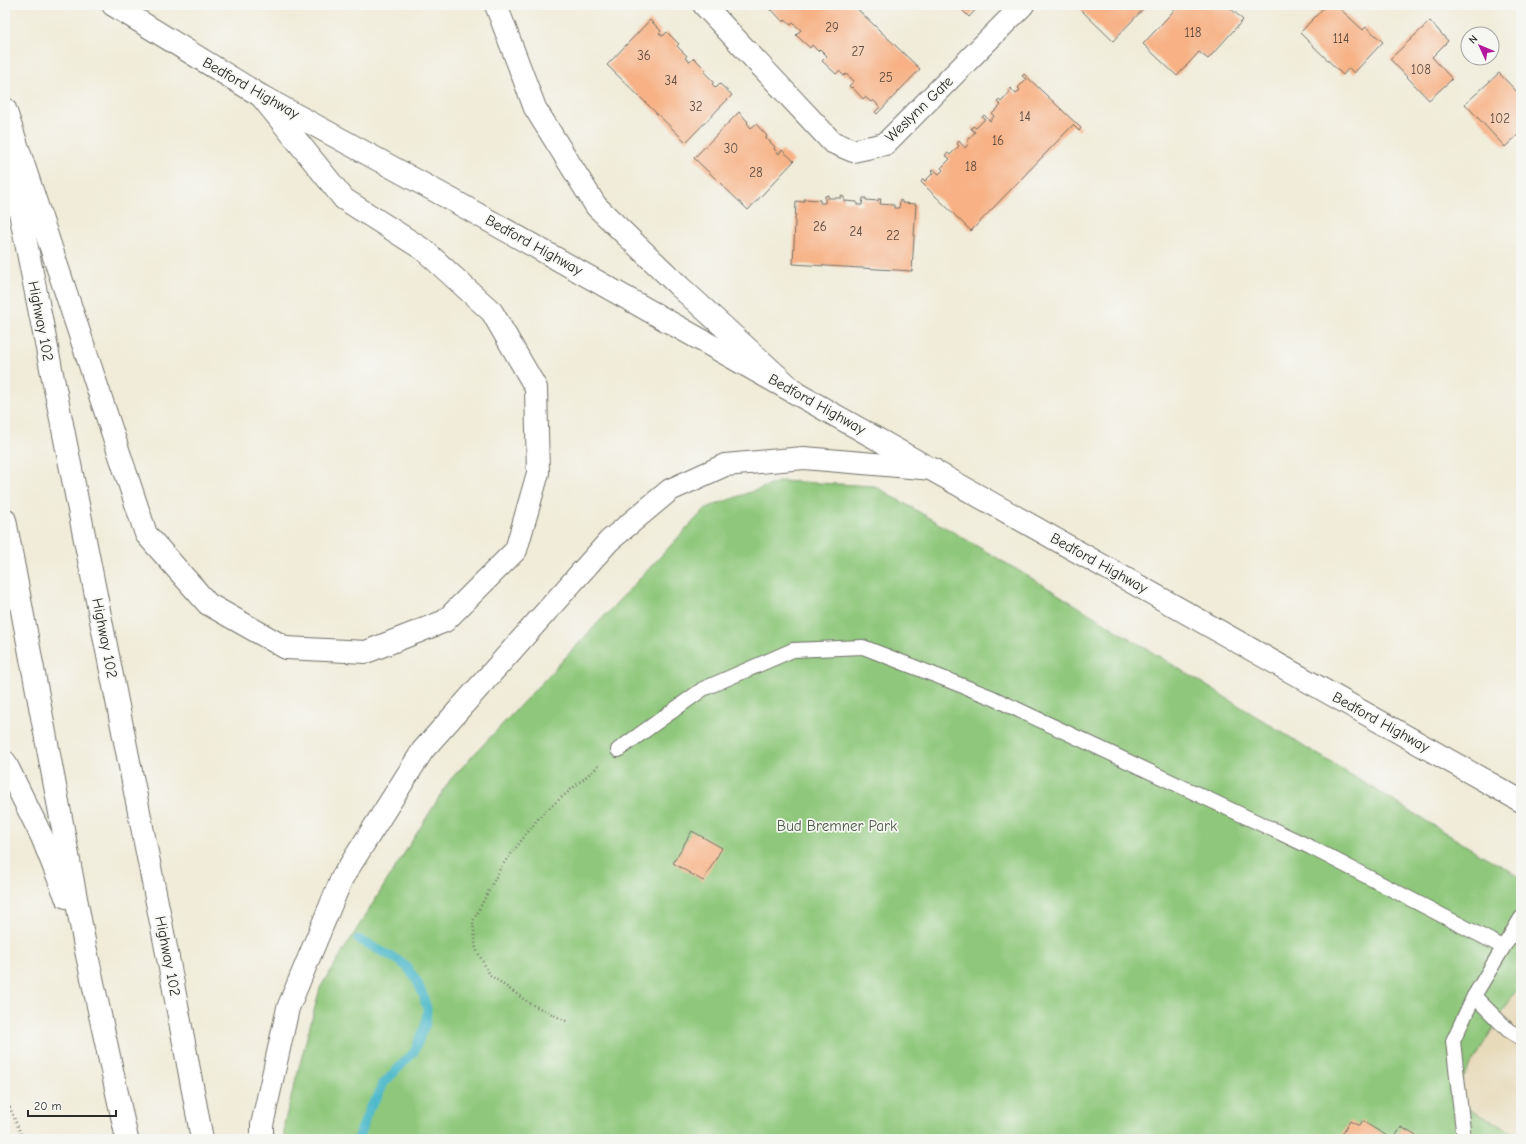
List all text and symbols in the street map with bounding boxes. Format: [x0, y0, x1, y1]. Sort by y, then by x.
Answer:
house number: 29 [825, 20, 839, 35]
house number: 118 [1185, 25, 1202, 40]
north arrow [1460, 26, 1500, 66]
house number: 114 [1333, 31, 1349, 46]
text: N [1466, 32, 1480, 47]
house number: 27 [852, 44, 864, 59]
house number: 36 [637, 48, 651, 63]
street label: Bedford Highway [200, 53, 303, 123]
house number: 108 [1411, 62, 1431, 77]
house number: 25 [879, 70, 893, 85]
street label: Weslynn Gate [881, 72, 957, 146]
house number: 34 [665, 73, 677, 88]
house number: 32 [689, 99, 703, 114]
house number: 14 [1019, 109, 1031, 124]
house number: 102 [1490, 111, 1510, 126]
house number: 16 [992, 133, 1004, 148]
house number: 30 [724, 141, 738, 156]
house number: 18 [965, 159, 977, 174]
house number: 28 [749, 165, 763, 180]
street label: Bedford Highway [482, 211, 586, 279]
house number: 26 [813, 219, 827, 234]
house number: 24 [849, 224, 863, 239]
house number: 22 [886, 228, 900, 243]
street label: Highway 102 [24, 279, 58, 363]
street label: Bedford Highway [765, 370, 869, 438]
street label: Bedford Highway [1047, 529, 1151, 597]
street label: Highway 102 [88, 596, 122, 680]
street label: Bedford Highway [1329, 688, 1433, 756]
park label: Bud Bremner Park [777, 817, 898, 835]
street label: Highway 102 [151, 914, 185, 998]
scale bar [28, 1092, 116, 1118]
text: 20 m [34, 1099, 62, 1113]

